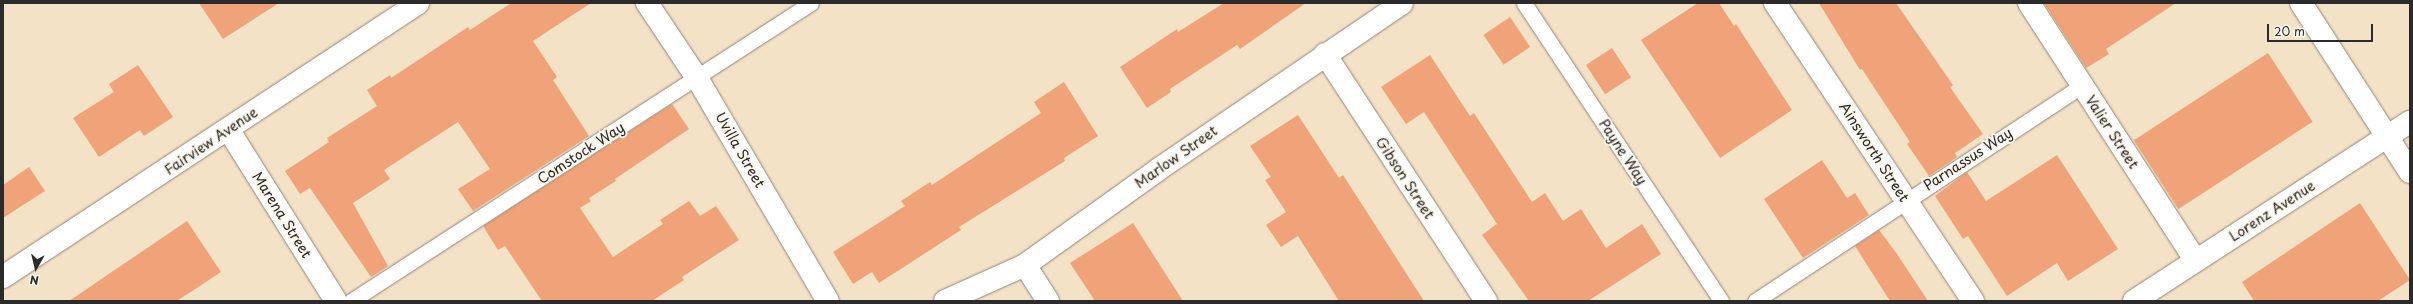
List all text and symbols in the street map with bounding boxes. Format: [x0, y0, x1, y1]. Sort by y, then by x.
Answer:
scale bar [2269, 16, 2375, 42]
text: 20 m [2274, 22, 2305, 40]
street label: Valier Street [2082, 92, 2142, 172]
street label: Ainsworth Street [1835, 99, 1913, 205]
street label: Fairview Avenue [161, 104, 261, 178]
street label: Uvilla Street [712, 109, 768, 191]
street label: Payne Way [1595, 116, 1651, 188]
street label: Comstock Way [535, 119, 627, 187]
street label: Marlow Street [1132, 122, 1220, 192]
street label: Parnassus Way [1920, 124, 2016, 194]
street label: Gibson Street [1372, 134, 1438, 222]
street label: Marena Street [249, 169, 315, 261]
street label: Lorenz Avenue [2227, 177, 2317, 245]
north arrow [16, 248, 56, 288]
text: N [29, 271, 40, 289]

